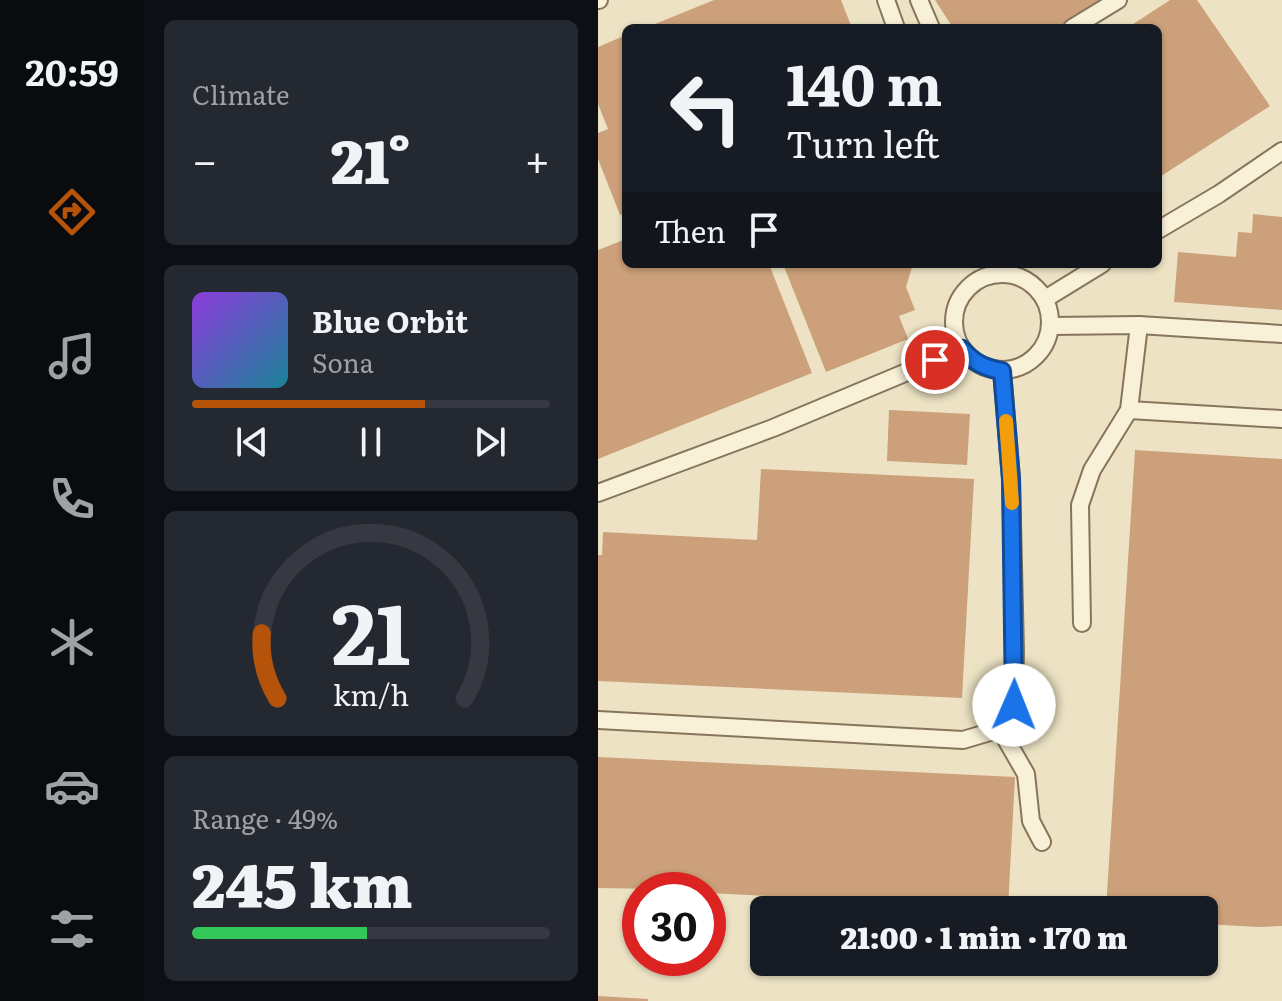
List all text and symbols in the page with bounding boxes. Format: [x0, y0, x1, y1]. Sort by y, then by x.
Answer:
text: 140 m [786, 40, 942, 123]
text: 20:59 [25, 44, 119, 97]
icon: left [654, 56, 758, 160]
text: Climate [192, 74, 290, 113]
text: 21° [331, 113, 411, 202]
text: Turn left [786, 116, 940, 169]
text: − [192, 125, 218, 191]
text: + [524, 125, 550, 191]
icon: directions [44, 184, 100, 240]
text: Then [654, 208, 726, 252]
icon: arrive [742, 208, 786, 252]
text: Blue Orbit [312, 298, 468, 342]
pin [901, 326, 969, 394]
icon: music [44, 328, 100, 384]
icon: arrive [913, 338, 957, 382]
text: Sona [312, 342, 374, 381]
icon: previous [230, 420, 274, 464]
icon: pause [349, 420, 393, 464]
icon: next [468, 420, 512, 464]
icon: phone [44, 471, 100, 527]
text: 21 [331, 567, 411, 691]
icon: climate [44, 614, 100, 670]
position arrow [972, 663, 1056, 747]
text: km/h [333, 672, 409, 715]
icon: car [44, 758, 100, 814]
text: Range · 49% [192, 798, 338, 837]
text: 245 km [192, 837, 412, 926]
speed limit sign: 30 [622, 872, 726, 976]
icon: filters [44, 901, 100, 957]
text: 21:00 · 1 min · 170 m [841, 914, 1127, 958]

